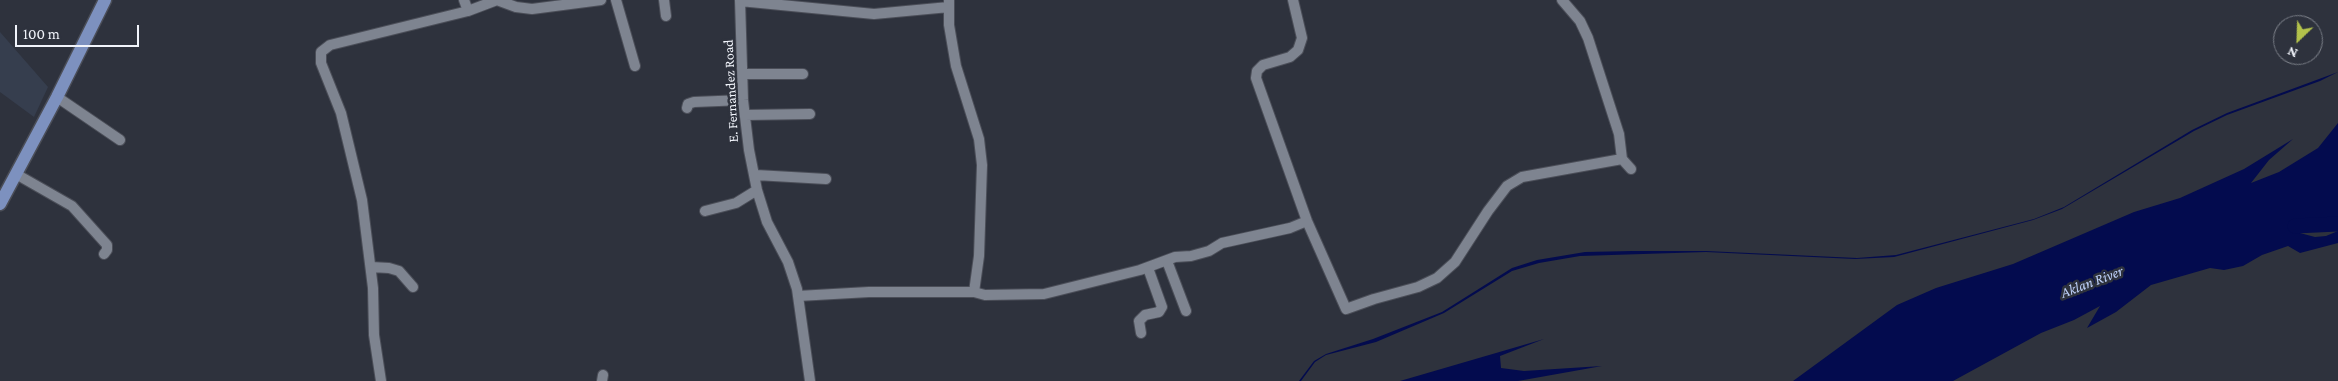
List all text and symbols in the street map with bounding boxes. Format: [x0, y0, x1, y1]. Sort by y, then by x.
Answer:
scale bar [18, 15, 141, 47]
north arrow [2273, 15, 2323, 65]
text: 100 m [23, 26, 60, 42]
street label: E. Fernandez Road [720, 39, 742, 143]
text: N [2285, 44, 2300, 62]
water label: Aklan River [2058, 262, 2126, 302]

